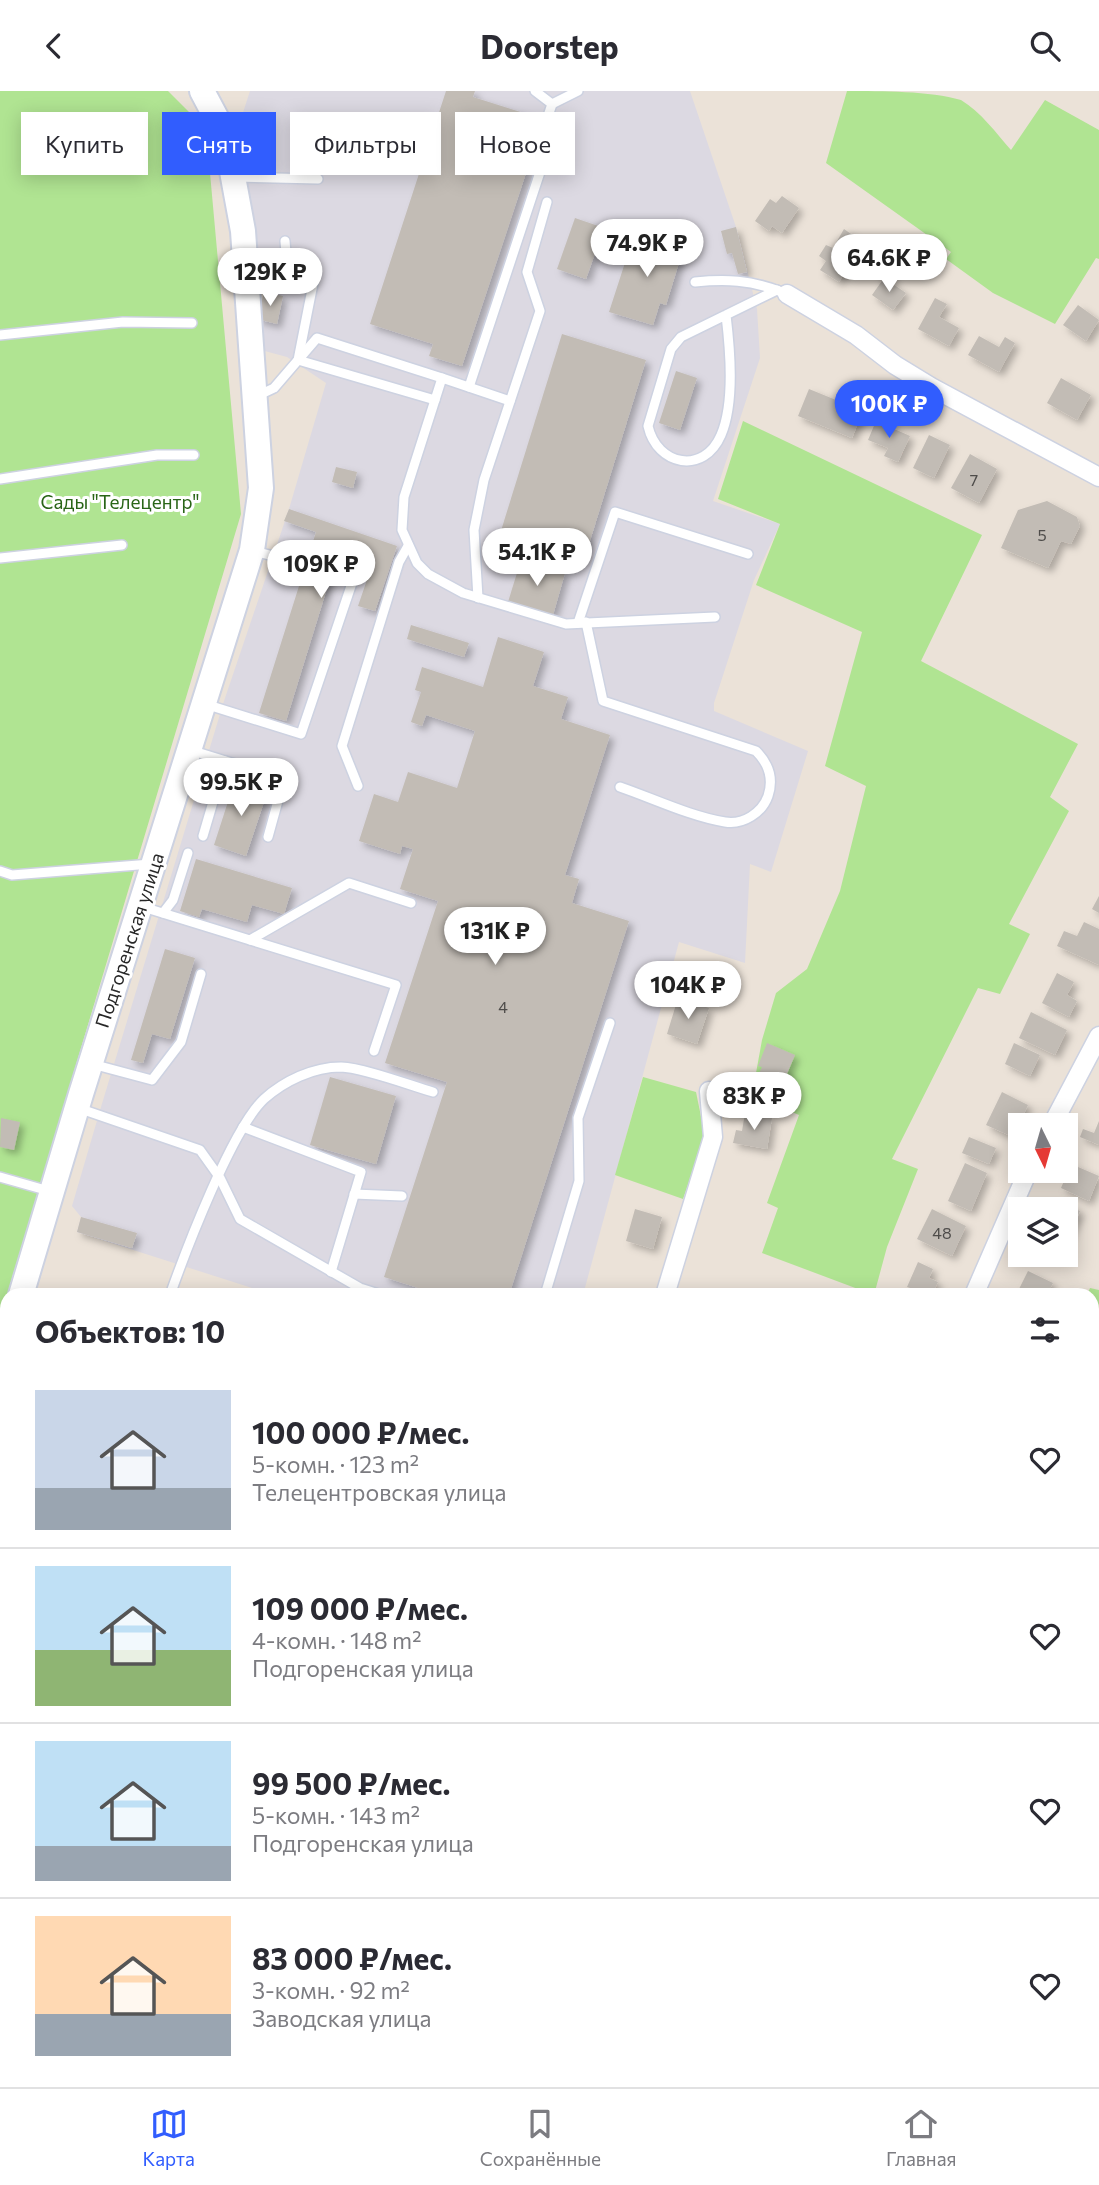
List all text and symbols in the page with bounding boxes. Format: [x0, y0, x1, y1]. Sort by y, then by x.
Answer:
text: Doorstep [480, 26, 619, 66]
icon: back [35, 27, 73, 65]
icon: search [1026, 27, 1064, 65]
chip: Купить [21, 112, 148, 175]
chip: Снять [162, 112, 276, 175]
chip: Фильтры [290, 112, 441, 175]
chip: Новое [455, 112, 575, 175]
pin: 74.9K ₽ [582, 219, 712, 279]
text: 74.9K ₽ [607, 228, 687, 256]
pin: 64.6K ₽ [824, 235, 954, 294]
text: 64.6K ₽ [847, 243, 931, 271]
pin: 129K ₽ [213, 249, 327, 308]
text: 129K ₽ [233, 257, 307, 285]
pin: 100K ₽ [832, 381, 946, 440]
text: 100K ₽ [851, 389, 927, 417]
house number: 7 [970, 470, 978, 489]
park label: Сады "Телецентр" [40, 490, 200, 513]
house number: 5 [1037, 525, 1047, 544]
pin: 54.1K ₽ [472, 529, 602, 588]
text: 54.1K ₽ [498, 537, 576, 565]
pin: 109K ₽ [264, 540, 378, 600]
text: 109K ₽ [283, 549, 359, 577]
pin: 99.5K ₽ [176, 759, 306, 818]
text: 99.5K ₽ [199, 767, 283, 795]
street label: Подгоренская улица [90, 849, 168, 1031]
pin: 131K ₽ [438, 907, 552, 967]
text: 131K ₽ [460, 916, 530, 944]
pin: 104K ₽ [631, 961, 745, 1021]
text: 104K ₽ [650, 970, 726, 998]
house number: 4 [498, 997, 508, 1016]
pin: 83K ₽ [705, 1073, 803, 1132]
text: 83K ₽ [722, 1081, 786, 1109]
north arrow [1008, 1113, 1078, 1183]
map controls [1008, 1113, 1078, 1267]
button: layers [1008, 1197, 1078, 1267]
house number: 48 [932, 1223, 952, 1242]
icon: filters [1026, 1311, 1064, 1349]
text: Объектов: 10 [35, 1312, 225, 1349]
text: 100 000 ₽/мес. [252, 1413, 469, 1450]
icon: home [91, 1418, 175, 1502]
icon: heart [1026, 1441, 1064, 1479]
text: 5-комн. · 123 m² [252, 1450, 419, 1478]
text: Телецентровская улица [252, 1478, 506, 1506]
text: 109 000 ₽/мес. [252, 1589, 468, 1626]
icon: home [91, 1594, 175, 1678]
icon: heart [1026, 1617, 1064, 1655]
text: 4-комн. · 148 m² [252, 1626, 421, 1654]
text: Подгоренская улица [252, 1654, 474, 1682]
text: 99 500 ₽/мес. [252, 1764, 451, 1801]
icon: home [91, 1769, 175, 1853]
icon: heart [1026, 1792, 1064, 1830]
text: 5-комн. · 143 m² [252, 1801, 420, 1829]
text: Подгоренская улица [252, 1829, 474, 1857]
text: 83 000 ₽/мес. [252, 1939, 452, 1976]
icon: home [91, 1944, 175, 2028]
icon: heart [1026, 1967, 1064, 2005]
text: 3-комн. · 92 m² [252, 1976, 410, 2004]
text: Заводская улица [252, 2004, 431, 2032]
tab: Карта [142, 2105, 195, 2170]
tab: Сохранённые [480, 2105, 601, 2170]
tab: Главная [886, 2105, 956, 2170]

